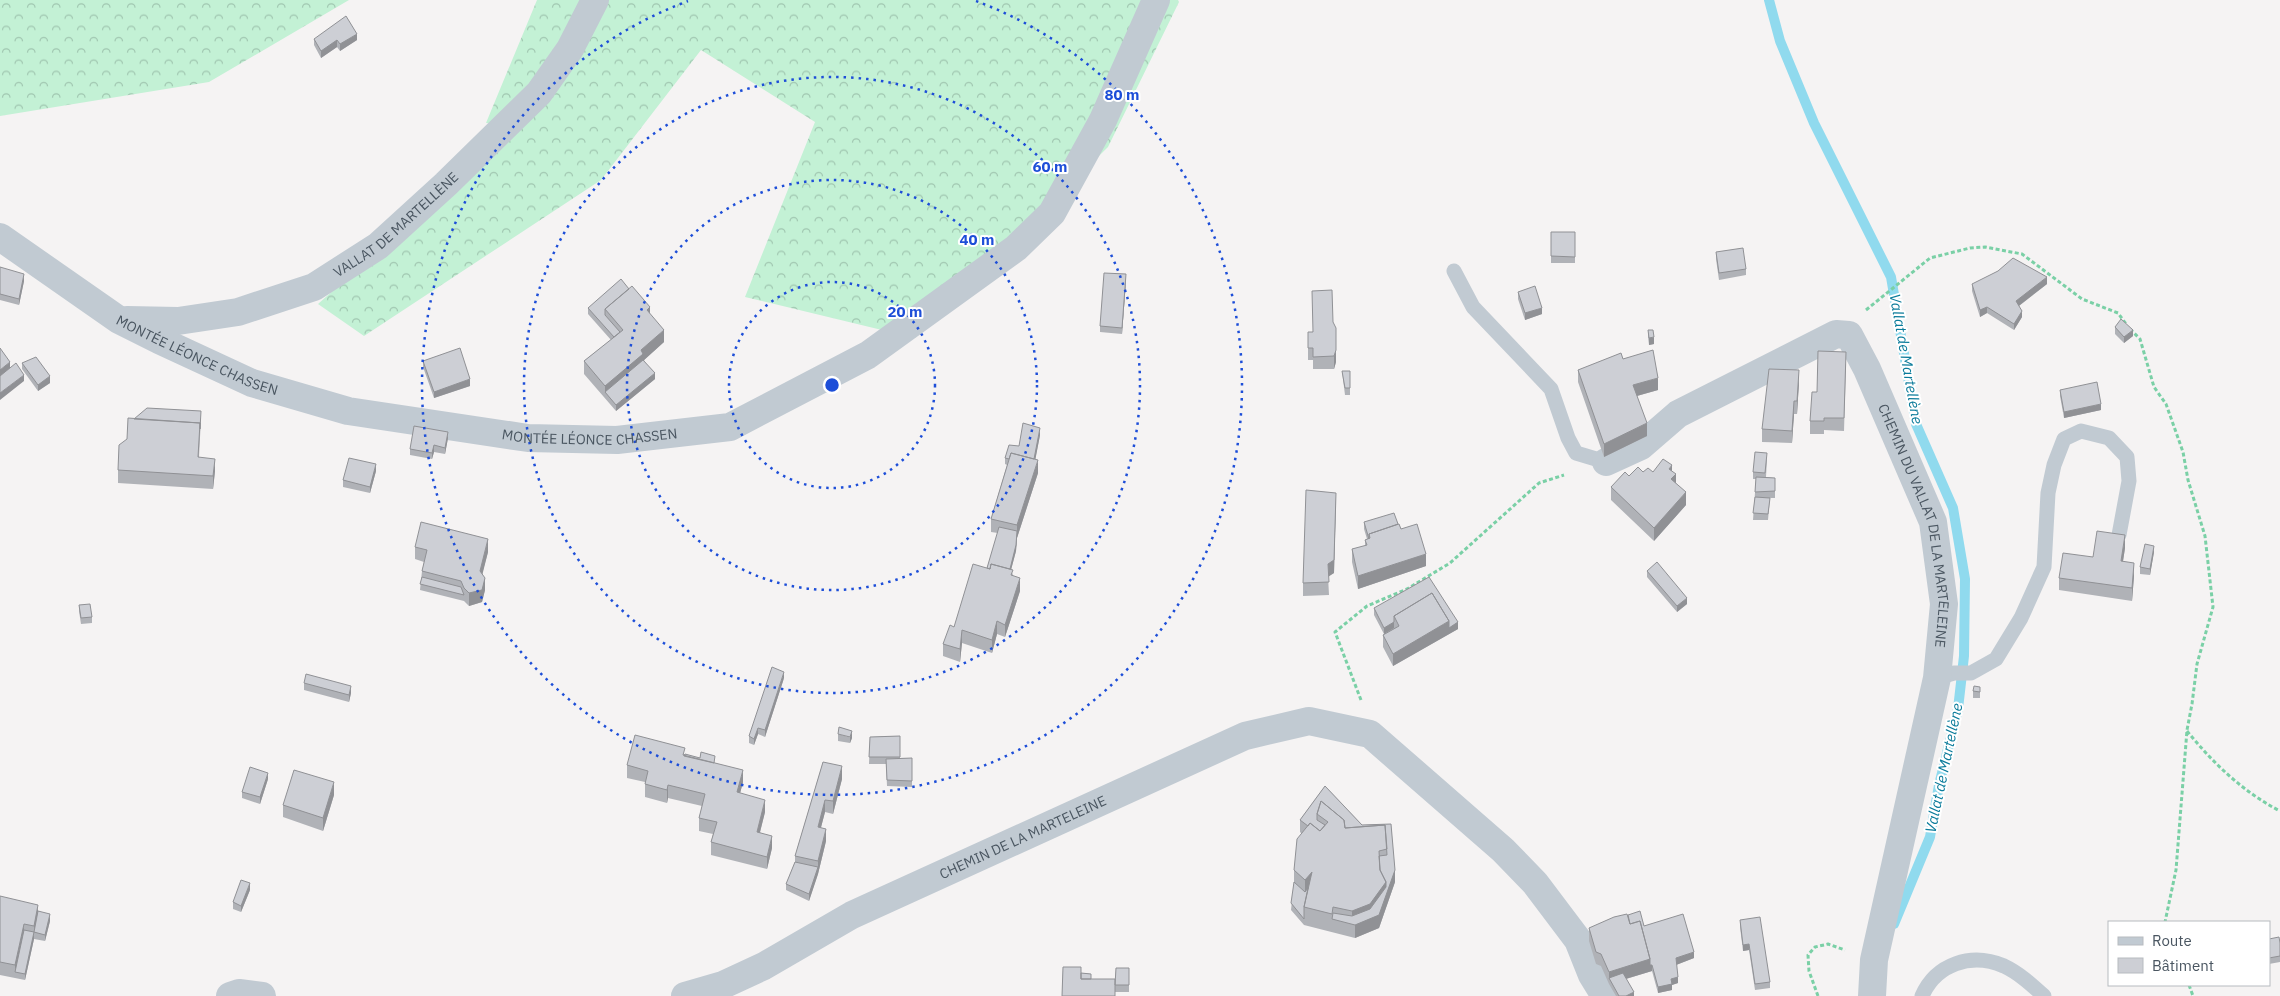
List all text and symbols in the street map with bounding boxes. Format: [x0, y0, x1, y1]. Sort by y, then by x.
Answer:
text: 80 m [1105, 85, 1139, 104]
text: 60 m [1033, 157, 1067, 176]
street label: VALLAT DE MARTELLÈNE [330, 168, 462, 281]
text: 40 m [960, 230, 994, 249]
water label: Vallat de Martellène [1886, 292, 1927, 426]
text: 20 m [888, 302, 922, 321]
street label: MONTÉE LÉONCE CHASSEN [113, 311, 280, 399]
centre of rings [823, 376, 841, 394]
street label: CHEMIN DU VALLAT DE LA MARTELEINE [1874, 401, 1953, 648]
street label: MONTÉE LÉONCE CHASSEN [501, 424, 678, 449]
water label: Vallat de Martellène [1920, 701, 1967, 834]
street label: CHEMIN DE LA MARTELEINE [936, 791, 1109, 883]
legend [2108, 921, 2270, 986]
text: Route [2152, 931, 2192, 950]
text: Bâtiment [2152, 956, 2214, 975]

